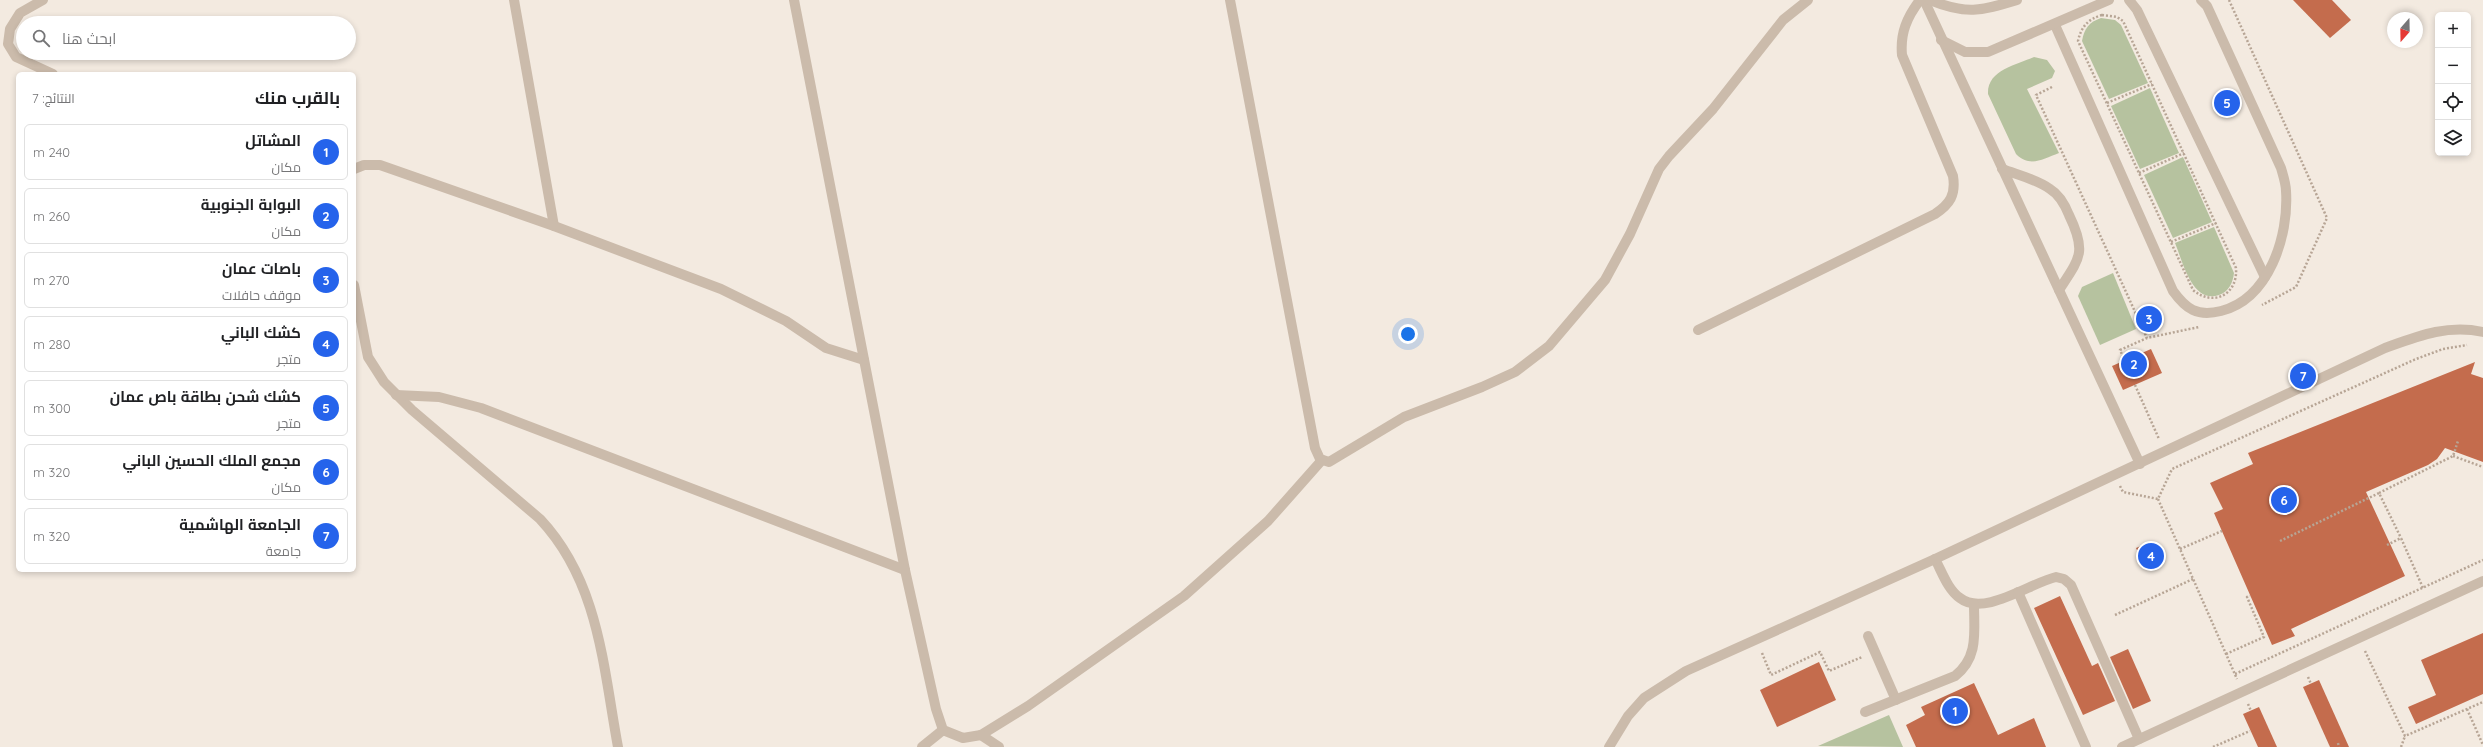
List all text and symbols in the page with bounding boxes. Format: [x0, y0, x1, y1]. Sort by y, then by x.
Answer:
north arrow [2387, 12, 2423, 48]
map controls [2435, 12, 2471, 156]
button: + [2435, 12, 2471, 48]
search box [16, 16, 356, 60]
icon: search [30, 27, 52, 49]
text: ابحث هنا [62, 29, 116, 48]
button: − [2435, 48, 2471, 84]
button: locate [2435, 84, 2471, 120]
text: بالقرب منك [255, 87, 340, 108]
pin: 5 [2214, 88, 2240, 118]
text: النتائج: 7 [32, 90, 75, 106]
button: layers [2435, 120, 2471, 156]
text: المشاتل [245, 131, 301, 150]
text: 240 m [33, 144, 70, 160]
text: 1 [323, 144, 329, 160]
text: مكان [272, 159, 301, 175]
text: البوابة الجنوبية [201, 195, 301, 214]
text: 260 m [33, 208, 70, 224]
text: 2 [322, 208, 330, 224]
text: مكان [272, 223, 301, 239]
text: باصات عمان [222, 259, 301, 278]
text: 270 m [33, 272, 70, 288]
text: 3 [323, 272, 330, 288]
text: موقف حافلات [222, 287, 301, 303]
pin: 3 [2136, 304, 2162, 334]
text: كشك الباني [221, 323, 301, 342]
your location [1398, 324, 1418, 344]
text: 280 m [33, 336, 70, 352]
text: 4 [322, 336, 330, 352]
pin: 2 [2121, 349, 2147, 379]
text: متجر [277, 351, 301, 367]
pin: 7 [2290, 361, 2316, 391]
text: كشك شحن بطاقة باص عمان [110, 387, 301, 406]
text: 300 m [33, 400, 71, 416]
text: 5 [322, 400, 330, 416]
text: متجر [277, 415, 301, 431]
text: مجمع الملك الحسين الباني [122, 451, 301, 470]
text: 320 m [33, 464, 70, 480]
text: 6 [322, 464, 330, 480]
text: مكان [272, 479, 301, 495]
pin: 6 [2271, 485, 2297, 515]
text: الجامعة الهاشمية [179, 515, 301, 534]
text: 320 m [33, 528, 70, 544]
text: 7 [322, 528, 330, 544]
pin: 4 [2138, 541, 2164, 571]
text: جامعة [266, 543, 301, 559]
pin: 1 [1942, 696, 1968, 726]

